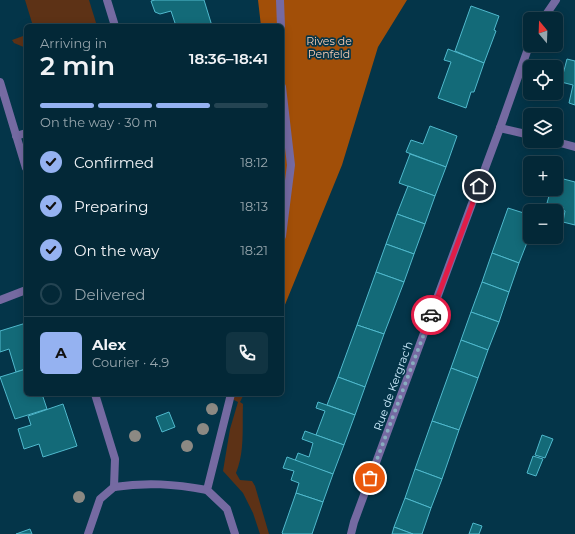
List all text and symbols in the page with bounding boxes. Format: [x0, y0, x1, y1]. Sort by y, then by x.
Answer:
north arrow [523, 12, 563, 52]
map controls [523, 12, 563, 244]
park label: Rives de Penfeld [306, 34, 352, 61]
text: Arriving in [40, 35, 107, 51]
text: 18:36–18:41 [189, 49, 268, 68]
text: 2 min [40, 50, 115, 82]
button: locate [523, 60, 563, 100]
button: layers [523, 108, 563, 148]
text: On the way · 30 m [40, 114, 157, 130]
icon: check [40, 151, 62, 173]
text: Confirmed [74, 153, 154, 172]
text: 18:12 [240, 154, 268, 170]
button: + [523, 156, 563, 196]
pin [462, 169, 496, 203]
icon: home [468, 175, 490, 197]
icon: check [40, 195, 62, 217]
text: Preparing [74, 197, 149, 216]
text: 18:13 [240, 198, 268, 214]
button: − [523, 204, 563, 244]
icon: check [40, 239, 62, 261]
text: On the way [74, 241, 159, 260]
text: 18:21 [240, 242, 268, 258]
text: Delivered [74, 285, 146, 304]
courier [411, 295, 451, 335]
icon: car [420, 304, 442, 326]
button: phone [226, 332, 268, 374]
text: Alex [92, 335, 126, 354]
street label: Rue de Kergrac'h [370, 339, 416, 433]
text: A [55, 343, 67, 362]
text: Courier · 4.9 [92, 354, 169, 370]
pin [353, 461, 387, 495]
icon: bag [359, 467, 381, 489]

